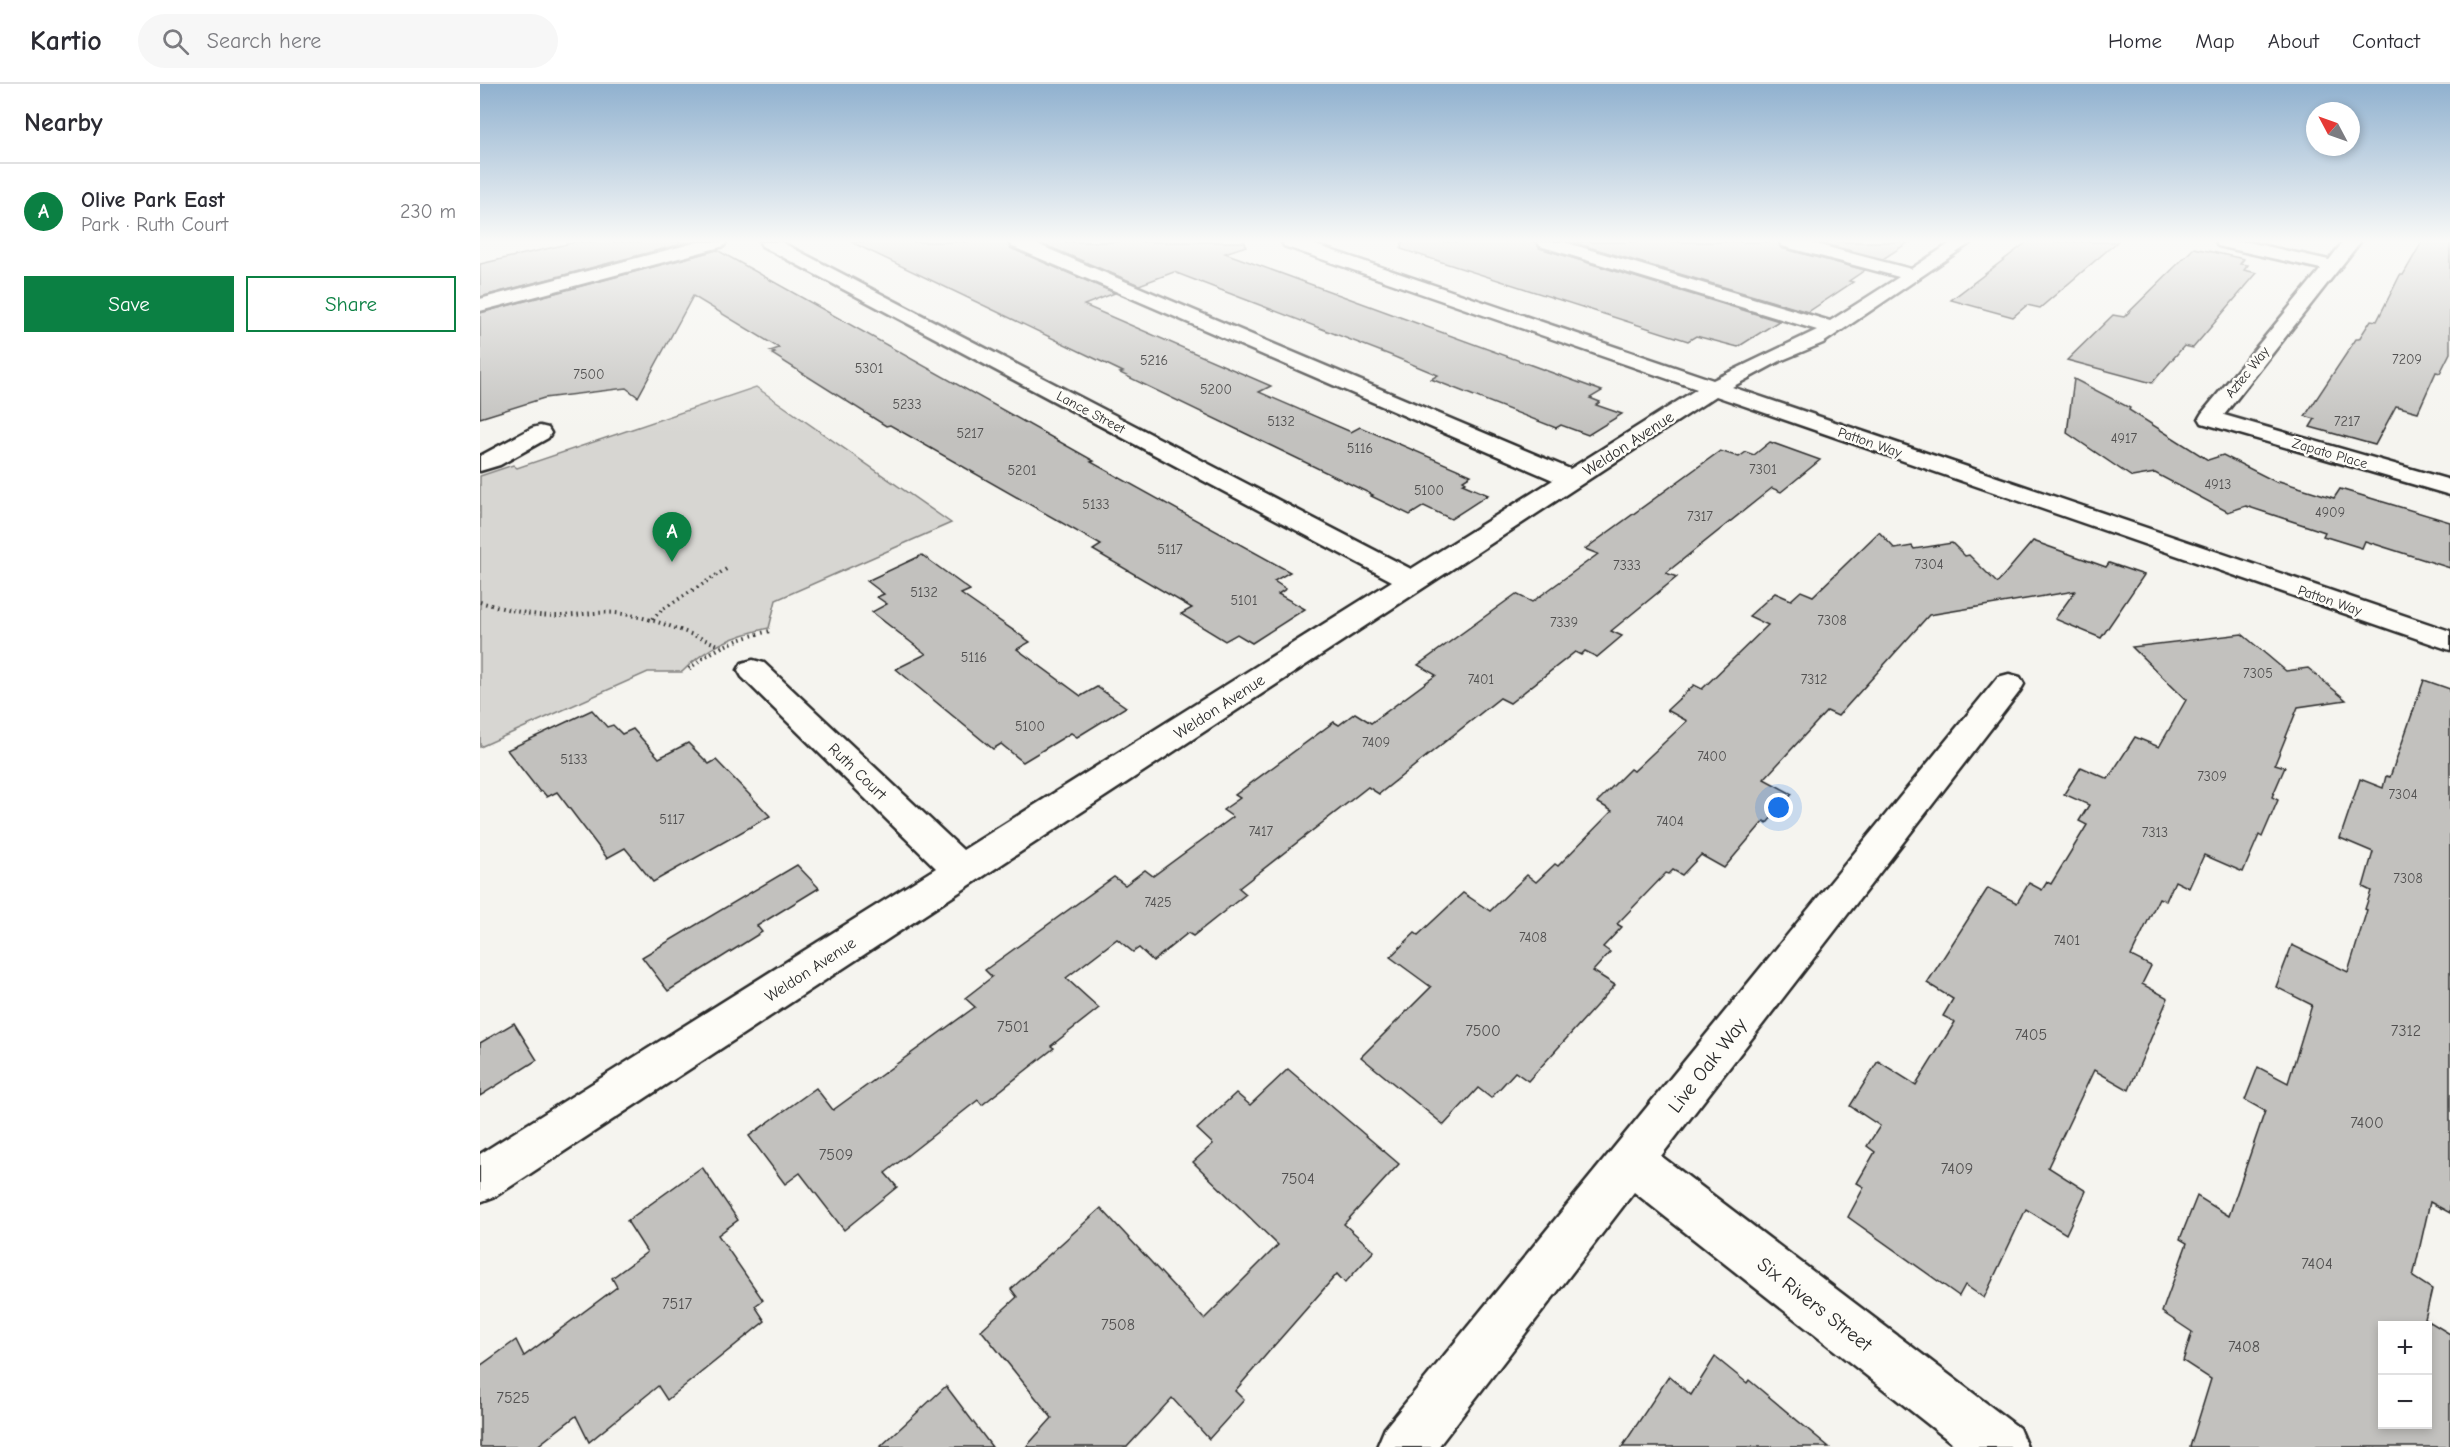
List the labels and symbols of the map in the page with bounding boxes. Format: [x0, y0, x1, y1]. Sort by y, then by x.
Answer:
north arrow [2306, 102, 2360, 156]
street label: Aztec Way [2222, 343, 2274, 401]
house number: 7209 [2392, 351, 2422, 368]
house number: 5216 [1140, 352, 1168, 369]
house number: 5301 [855, 360, 883, 377]
house number: 7500 [573, 366, 605, 383]
house number: 5200 [1200, 381, 1232, 398]
street label: Lance Street [1054, 387, 1129, 438]
house number: 5233 [892, 396, 922, 413]
street label: Weldon Avenue [1580, 408, 1677, 480]
house number: 5132 [1267, 413, 1295, 430]
house number: 7217 [2334, 413, 2360, 430]
street label: Patton Way [1836, 424, 1905, 462]
house number: 5217 [956, 425, 984, 442]
house number: 4917 [2111, 430, 2138, 447]
street label: Zapato Place [2290, 435, 2370, 472]
house number: 5116 [1347, 440, 1373, 457]
house number: 7301 [1749, 461, 1777, 478]
house number: 5201 [1008, 462, 1036, 479]
house number: 4913 [2205, 476, 2231, 493]
house number: 5100 [1414, 482, 1444, 499]
house number: 5133 [1082, 496, 1110, 513]
house number: 4909 [2315, 504, 2345, 521]
house number: 7317 [1687, 508, 1713, 525]
pin: A [652, 512, 692, 562]
house number: 5117 [1157, 541, 1183, 558]
house number: 7304 [1914, 556, 1944, 573]
house number: 7333 [1613, 557, 1641, 574]
street label: Patton Way [2296, 582, 2365, 620]
house number: 5132 [910, 584, 938, 601]
house number: 5101 [1230, 592, 1258, 609]
house number: 7308 [1817, 612, 1847, 629]
house number: 7339 [1550, 614, 1578, 631]
house number: 5116 [961, 649, 987, 666]
house number: 7305 [2243, 665, 2273, 682]
street label: Weldon Avenue [1171, 671, 1268, 743]
house number: 7401 [1468, 671, 1494, 688]
house number: 7312 [1801, 671, 1827, 688]
house number: 5100 [1015, 718, 1045, 735]
house number: 7409 [1362, 734, 1390, 751]
street label: Ruth Court [825, 740, 890, 804]
house number: 7400 [1697, 748, 1727, 765]
house number: 5133 [560, 751, 588, 768]
house number: 7309 [2197, 768, 2227, 785]
house number: 7304 [2388, 786, 2418, 803]
your location [1764, 793, 1793, 822]
house number: 5117 [659, 811, 685, 828]
house number: 7404 [1656, 813, 1684, 830]
house number: 7417 [1249, 823, 1274, 840]
house number: 7313 [2142, 824, 2168, 841]
house number: 7308 [2393, 870, 2423, 887]
house number: 7425 [1144, 894, 1172, 911]
house number: 7408 [1519, 929, 1547, 946]
house number: 7401 [2054, 932, 2080, 949]
street label: Weldon Avenue [762, 934, 859, 1006]
street label: Live Oak Way [1663, 1013, 1752, 1117]
house number: 7501 [997, 1018, 1029, 1036]
house number: 7500 [1465, 1022, 1501, 1040]
house number: 7312 [2391, 1022, 2421, 1040]
house number: 7405 [2015, 1026, 2047, 1044]
house number: 7400 [2350, 1114, 2384, 1132]
house number: 7509 [819, 1146, 853, 1164]
house number: 7409 [1941, 1160, 1973, 1178]
house number: 7504 [1281, 1170, 1315, 1188]
street label: Six Rivers Street [1753, 1252, 1878, 1357]
house number: 7404 [2301, 1255, 2333, 1273]
house number: 7517 [662, 1295, 692, 1313]
house number: 7508 [1101, 1316, 1135, 1334]
house number: 7408 [2228, 1338, 2260, 1356]
house number: 7525 [496, 1389, 530, 1407]

